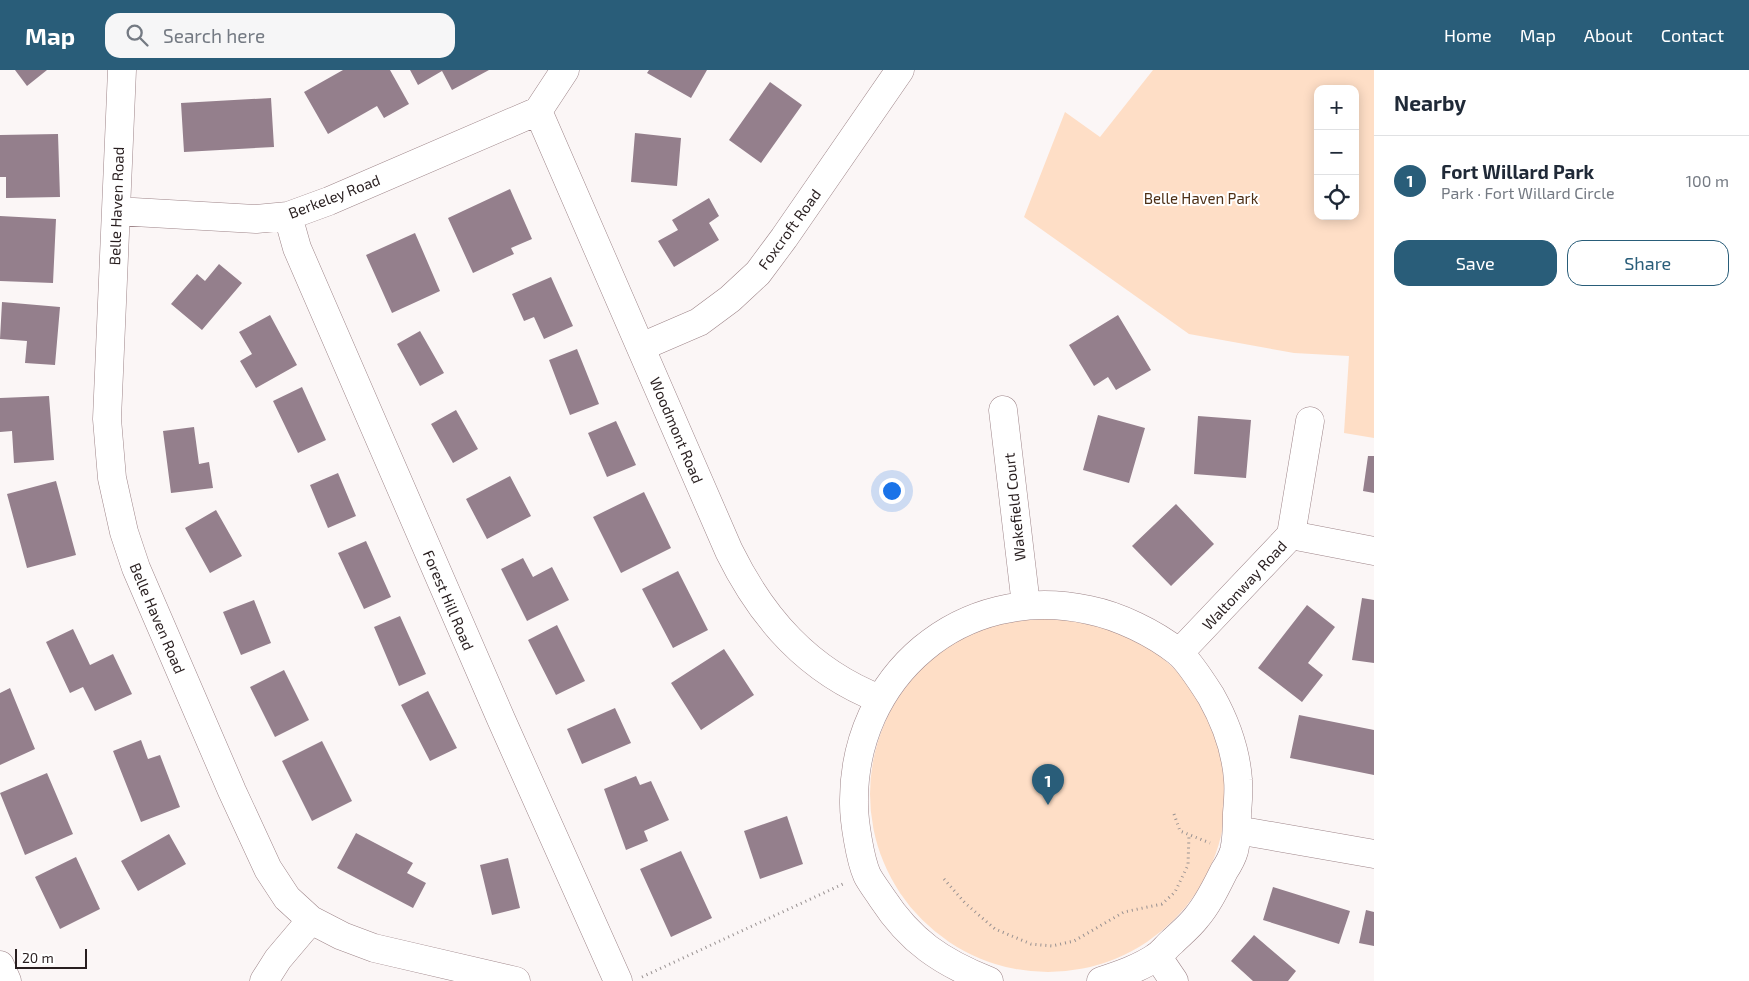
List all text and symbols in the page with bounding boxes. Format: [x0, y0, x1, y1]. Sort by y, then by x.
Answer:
search box [105, 13, 455, 58]
text: Map [25, 21, 75, 50]
icon: search [123, 21, 151, 49]
text: Search here [163, 24, 265, 47]
text: Home [1444, 24, 1492, 46]
text: Map [1520, 24, 1556, 46]
text: About [1584, 24, 1633, 46]
text: Contact [1661, 24, 1724, 46]
map controls [1314, 85, 1359, 220]
button: + [1314, 85, 1359, 130]
text: Nearby [1394, 90, 1466, 115]
button: − [1314, 130, 1359, 175]
street label: Belle Haven Road [105, 146, 127, 266]
text: Fort Willard Park [1441, 160, 1594, 183]
street label: Berkeley Road [286, 170, 382, 222]
text: 1 [1407, 171, 1413, 190]
text: 100 m [1686, 171, 1729, 190]
button: locate [1314, 175, 1359, 220]
text: Park · Fort Willard Circle [1441, 183, 1615, 202]
street label: Foxcroft Road [754, 185, 824, 273]
park label: Belle Haven Park [1144, 189, 1259, 207]
button: Save [1394, 240, 1557, 286]
button: Share [1567, 240, 1729, 286]
street label: Woodmont Road [647, 374, 707, 486]
street label: Wakefield Court [999, 452, 1029, 562]
your location [879, 478, 905, 504]
street label: Waltonway Road [1198, 537, 1290, 633]
street label: Forest Hill Road [420, 547, 478, 653]
street label: Belle Haven Road [127, 560, 189, 676]
pin: 1 [1032, 764, 1064, 805]
scale bar [15, 946, 88, 969]
text: 20 m [22, 949, 54, 966]

